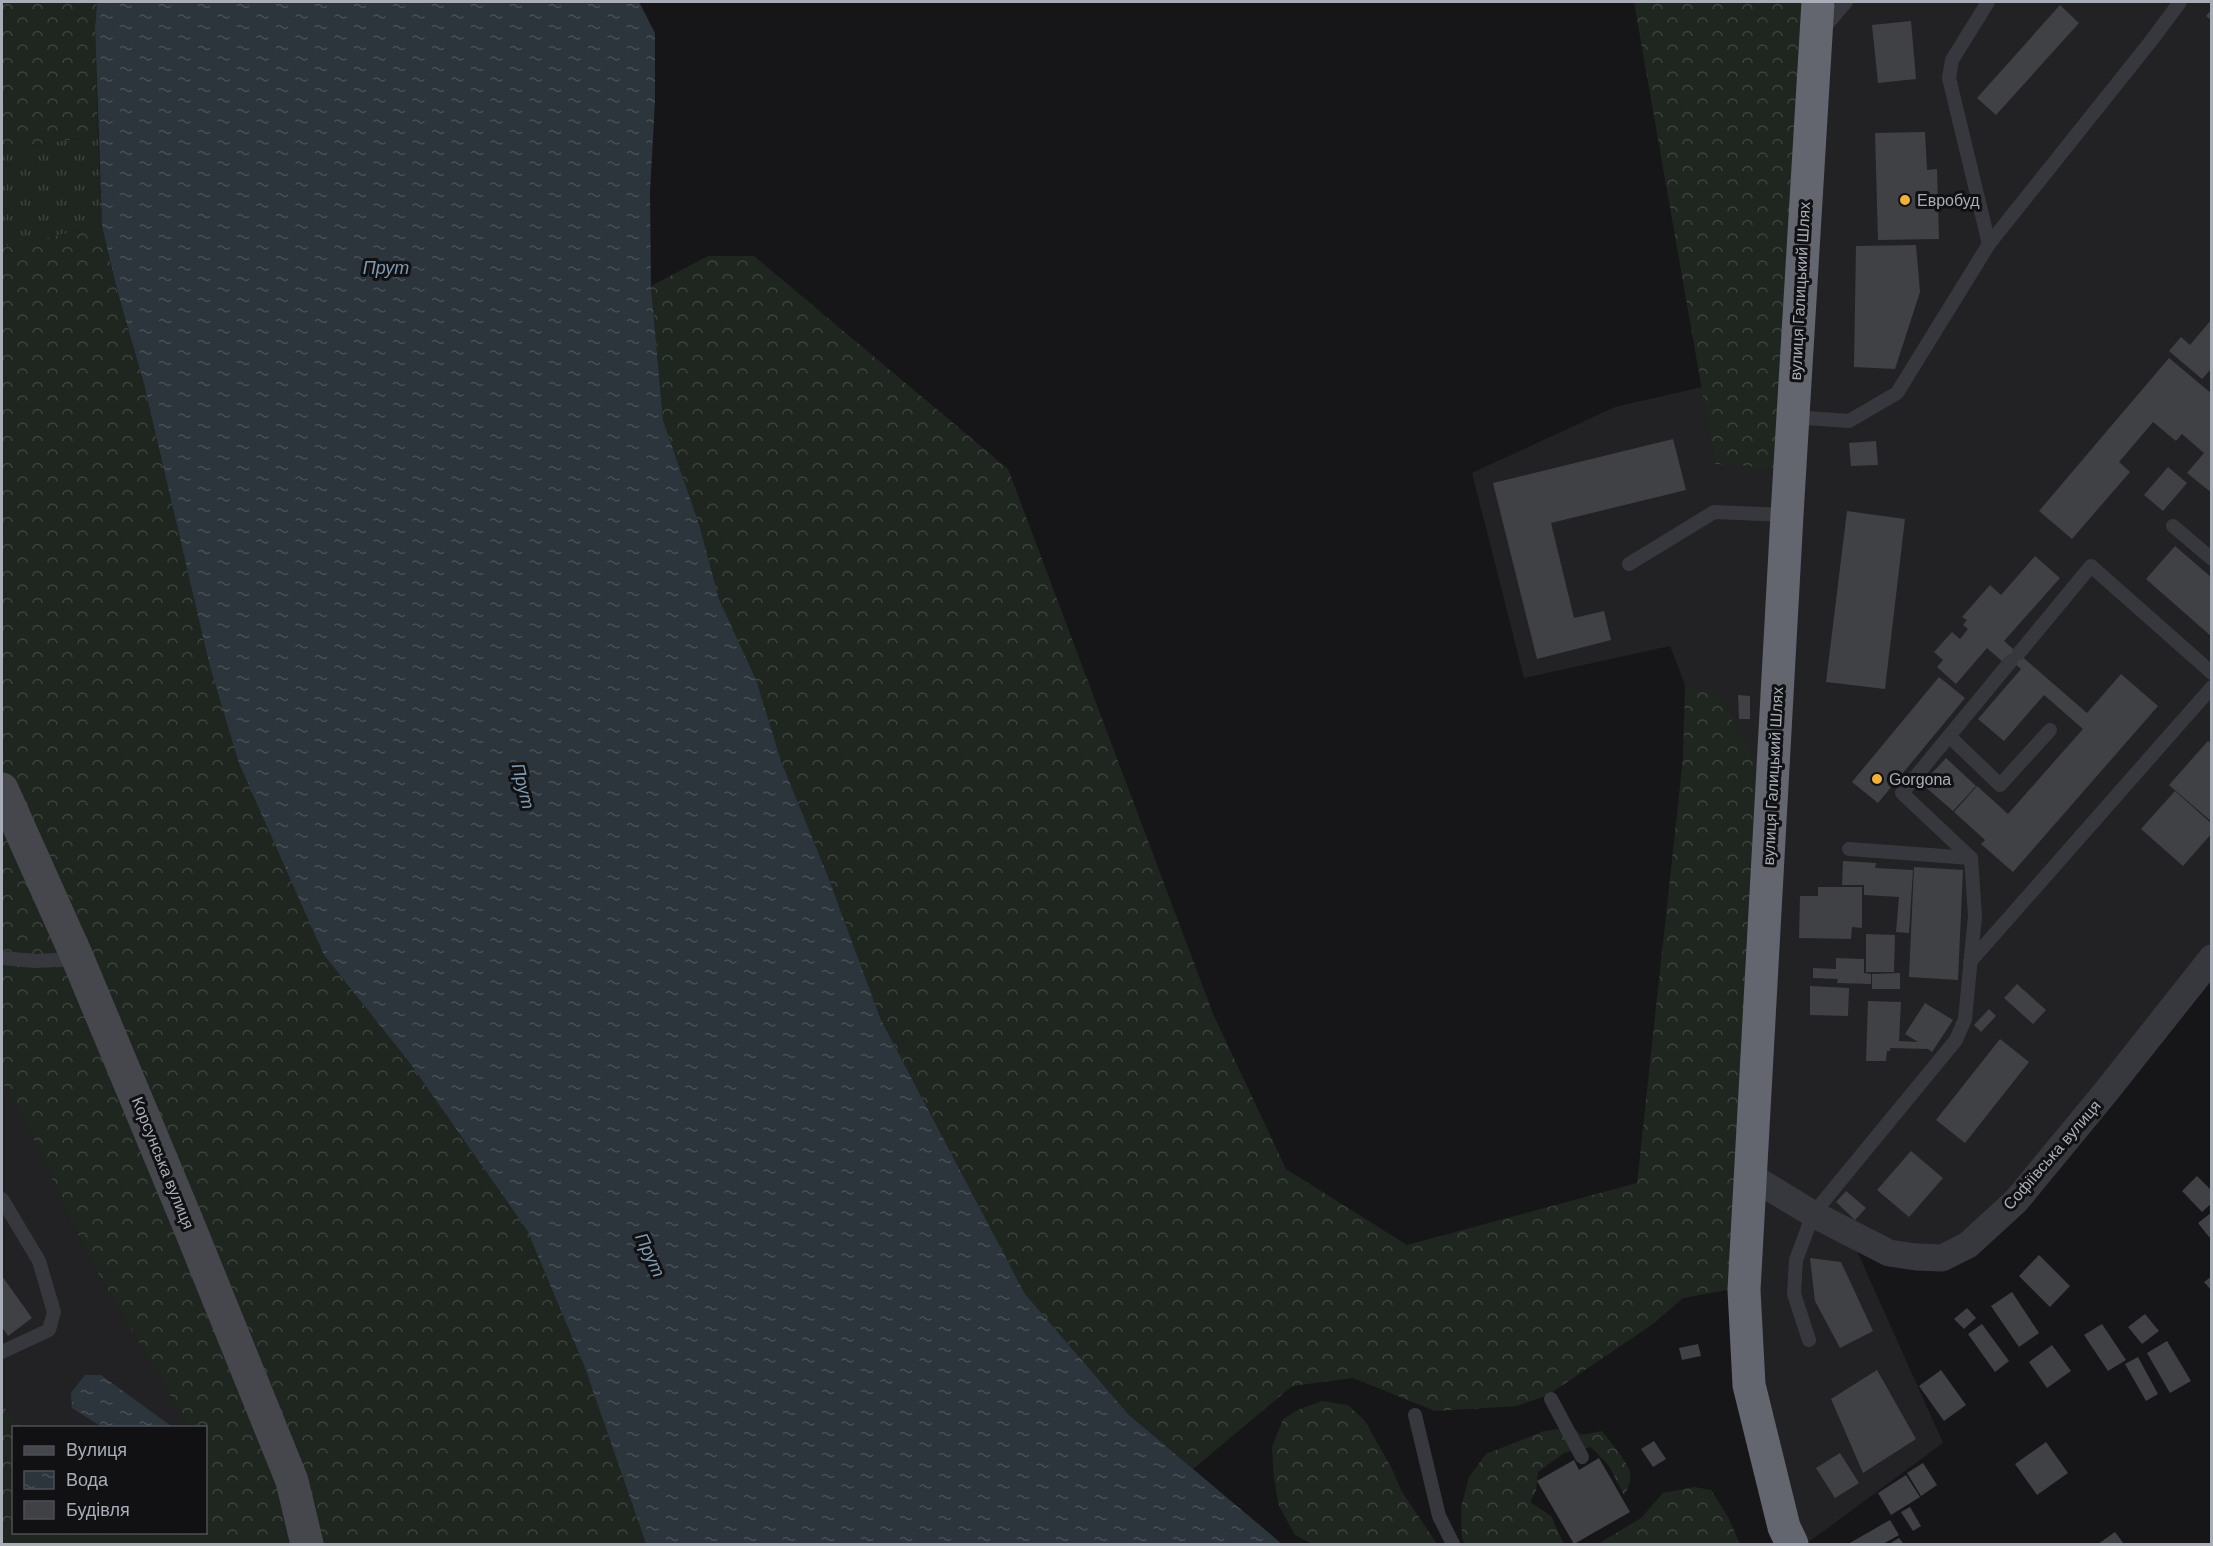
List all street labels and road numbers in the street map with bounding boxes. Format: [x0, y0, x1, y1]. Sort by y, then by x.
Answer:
street label: вулиця Галицький Шлях [1787, 201, 1813, 381]
street label: вулиця Галицький Шлях [1760, 686, 1786, 866]
street label: Корсунська вулиця [129, 1095, 197, 1231]
street label: Софіївська вулиця [2000, 1097, 2104, 1213]

